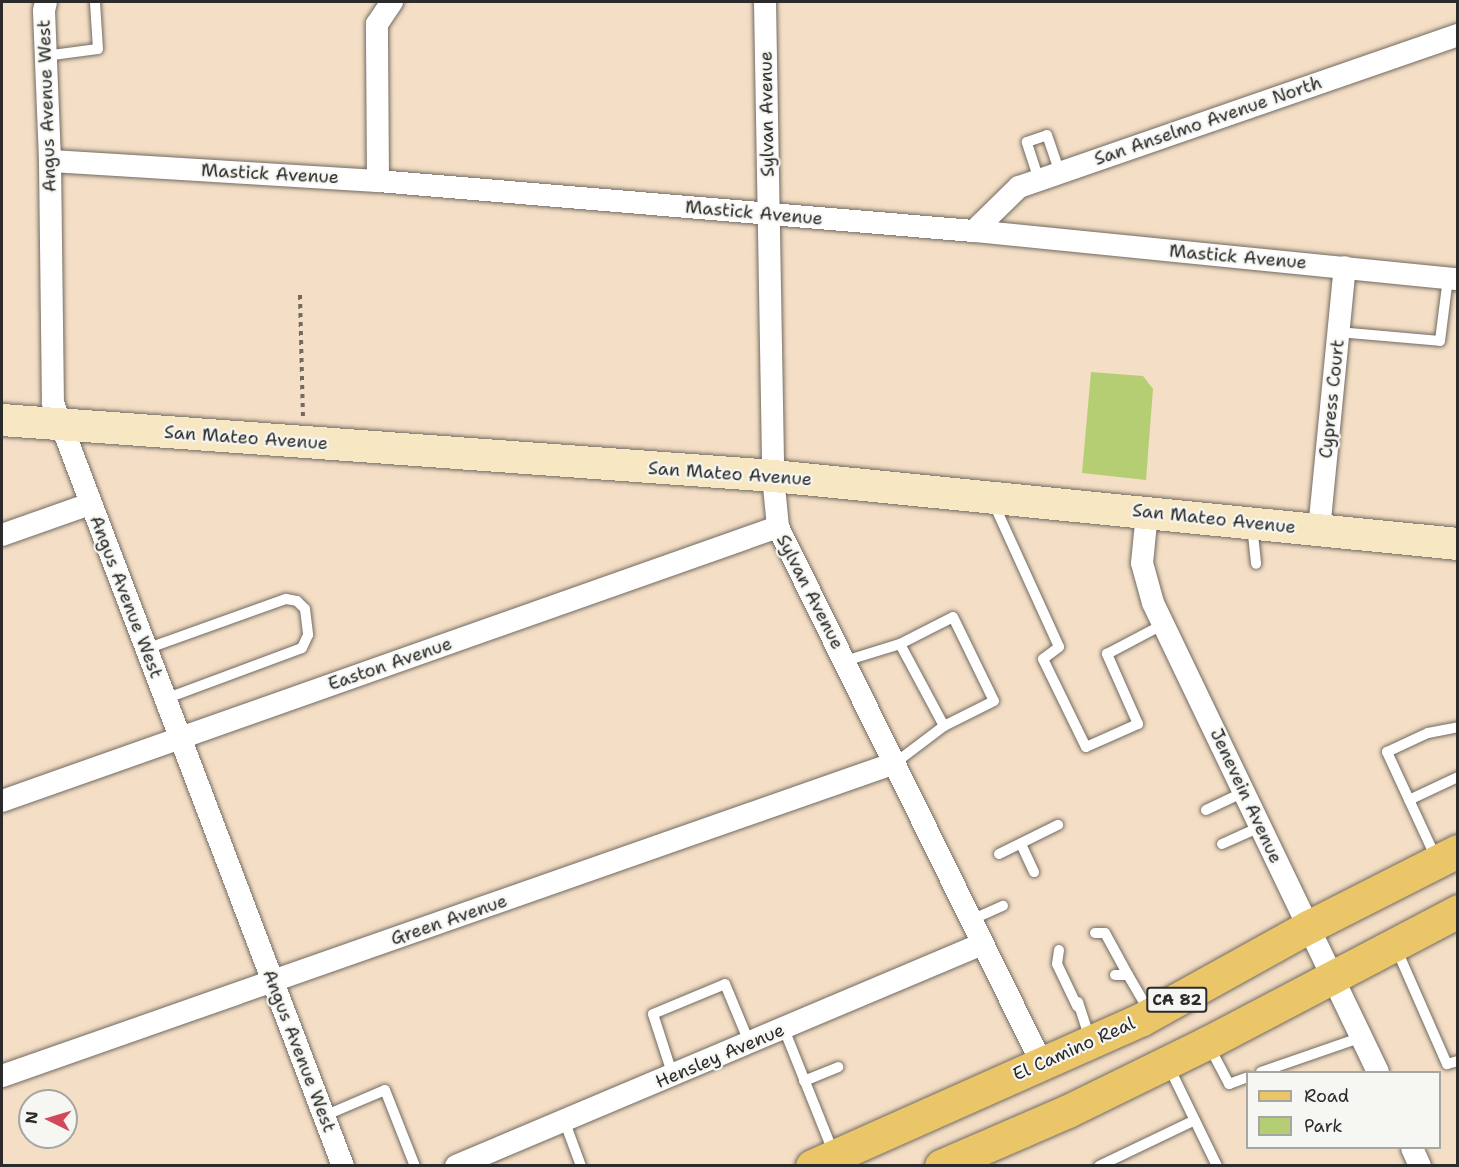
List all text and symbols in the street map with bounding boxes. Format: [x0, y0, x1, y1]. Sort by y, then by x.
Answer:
street label: Angus Avenue West [33, 19, 61, 193]
street label: Sylvan Avenue [755, 51, 779, 177]
street label: San Anselmo Avenue North [1091, 72, 1325, 170]
street label: Mastick Avenue [201, 160, 339, 188]
street label: Mastick Avenue [684, 196, 824, 230]
street label: Mastick Avenue [1168, 240, 1308, 274]
street label: Cypress Court [1315, 338, 1349, 460]
street label: San Mateo Avenue [163, 422, 329, 454]
street label: San Mateo Avenue [647, 458, 813, 490]
street label: San Mateo Avenue [1131, 500, 1297, 538]
street label: Angus Avenue West [85, 513, 167, 681]
street label: Sylvan Avenue [772, 531, 848, 653]
street label: Easton Avenue [325, 633, 455, 695]
street label: Jenevein Avenue [1205, 725, 1287, 867]
street label: Green Avenue [388, 890, 510, 950]
street label: Angus Avenue West [258, 967, 340, 1135]
road number: CA 82 [1146, 987, 1208, 1013]
street label: El Camino Real [1010, 1012, 1138, 1086]
street label: Hensley Avenue [652, 1019, 788, 1093]
legend [1246, 1071, 1441, 1149]
text: Road [1304, 1084, 1349, 1108]
north arrow [18, 1089, 78, 1149]
text: N [21, 1110, 43, 1125]
text: Park [1304, 1114, 1343, 1138]

